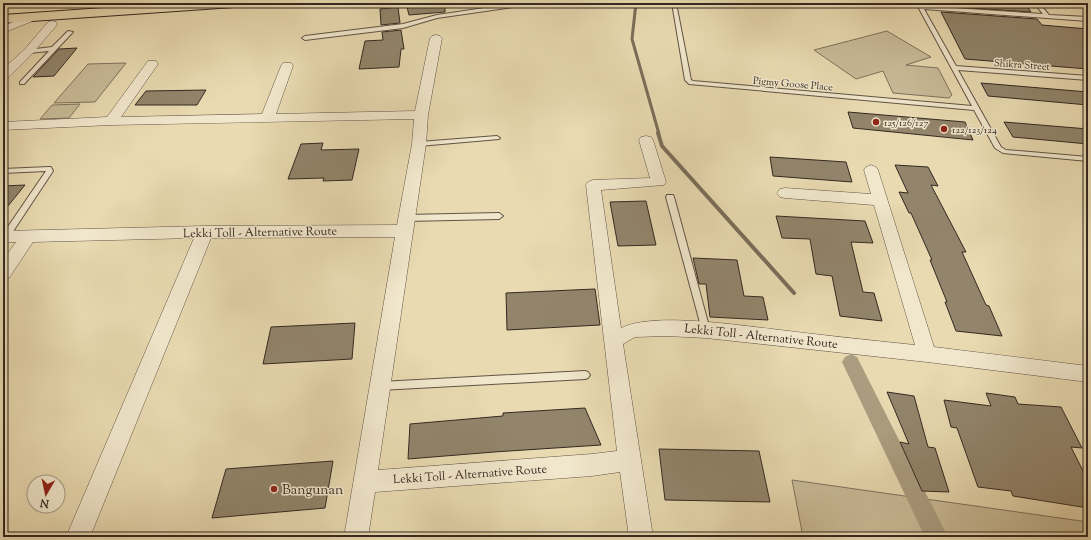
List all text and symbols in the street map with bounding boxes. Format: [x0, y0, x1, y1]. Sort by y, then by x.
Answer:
street label: Shikra Street [993, 56, 1051, 75]
street label: Pigmy Goose Place [752, 74, 834, 95]
place label: 125/126/127 [884, 116, 928, 131]
marker: 125/126/127 [871, 117, 881, 127]
place label: 122/123/124 [952, 123, 997, 138]
marker: 122/123/124 [939, 124, 949, 134]
street label: Lekki Toll - Alternative Route [183, 223, 338, 243]
street label: Lekki Toll - Alternative Route [683, 320, 839, 354]
street label: Lekki Toll - Alternative Route [393, 461, 548, 489]
north arrow [26, 474, 66, 514]
place label: Bangunan [282, 481, 343, 501]
marker: Bangunan [269, 484, 279, 494]
text: N [39, 494, 51, 512]

